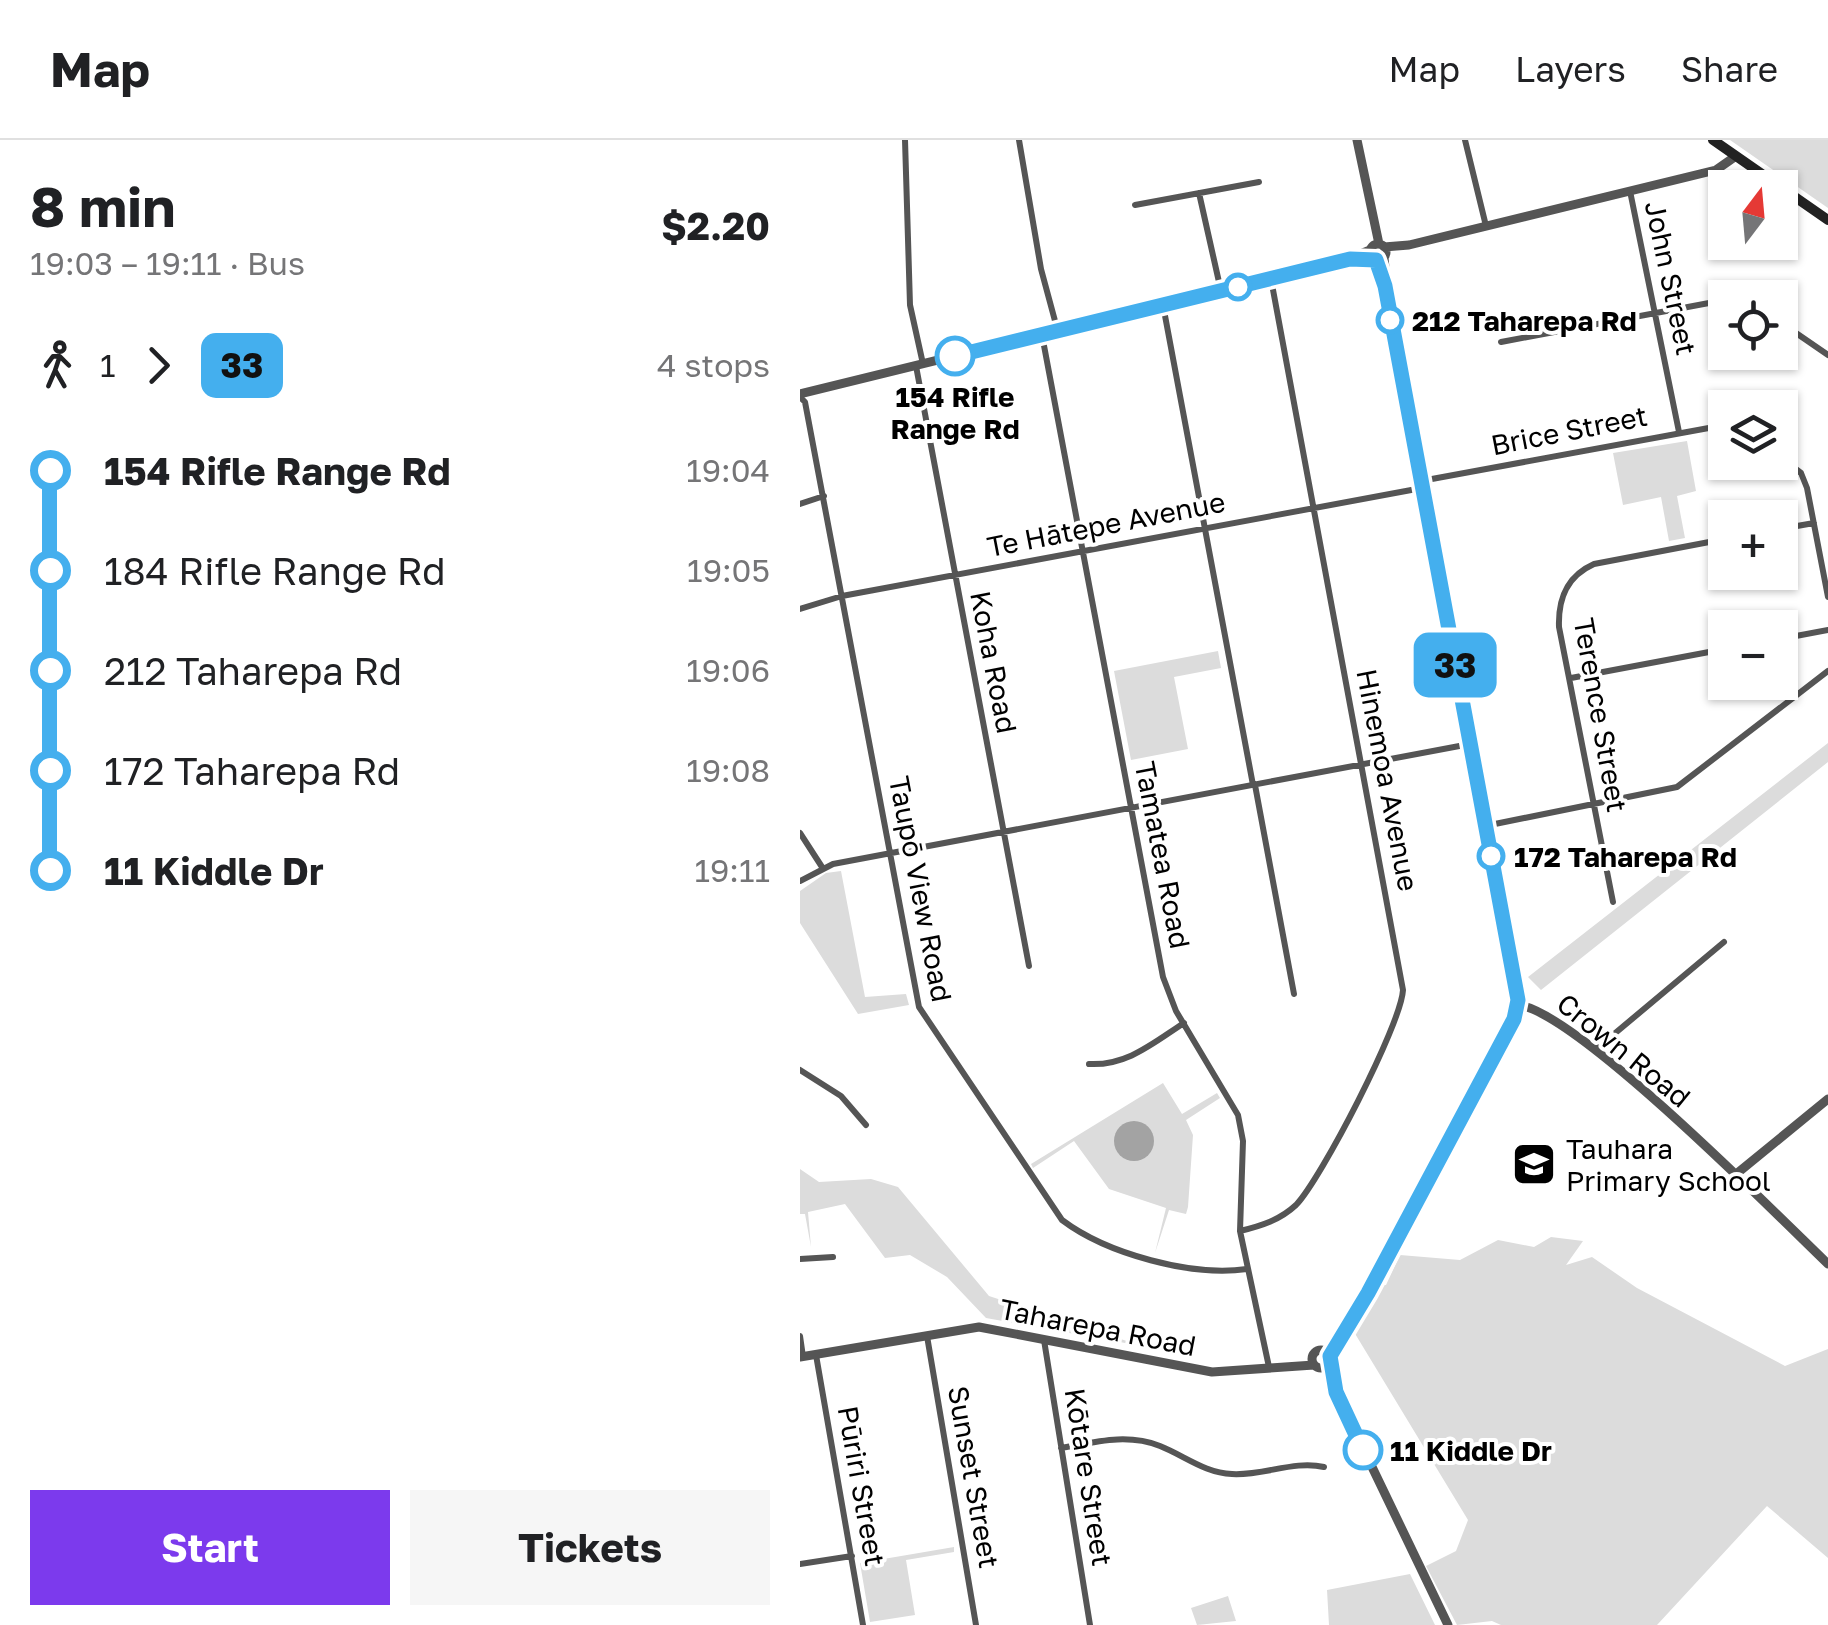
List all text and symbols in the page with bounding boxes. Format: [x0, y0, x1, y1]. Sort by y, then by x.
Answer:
text: Map [50, 40, 150, 98]
text: Map [1389, 48, 1460, 90]
text: Layers [1515, 48, 1626, 90]
text: Share [1681, 48, 1778, 90]
north arrow [1708, 170, 1798, 260]
map controls [1708, 170, 1798, 700]
text: 8 min [30, 173, 175, 239]
street label: John Street [1639, 198, 1703, 358]
text: $2.20 [661, 203, 770, 248]
text: 19:03 – 19:11 · Bus [30, 244, 305, 282]
unlabelled marker [1225, 274, 1251, 300]
button: locate [1708, 280, 1798, 370]
place label: 212 Taharepa Rd [1412, 304, 1637, 337]
marker: 212 Taharepa Rd [1377, 307, 1403, 333]
marker: 154 Rifle Range Rd [936, 337, 974, 375]
icon: walk [30, 338, 85, 393]
icon: forward [131, 338, 186, 393]
text: 33 [221, 344, 263, 386]
text: 1 [100, 346, 116, 384]
text: 4 stops [657, 346, 770, 384]
place label: 154 Rifle Range Rd [890, 380, 1020, 445]
button: layers [1708, 390, 1798, 480]
street label: Brice Street [1488, 399, 1650, 461]
text: 154 Rifle Range Rd [104, 448, 451, 493]
text: 19:04 [686, 451, 770, 489]
street label: Te Hātepe Avenue [984, 485, 1228, 563]
button: + [1708, 500, 1798, 590]
text: 184 Rifle Range Rd [104, 548, 446, 593]
text: 19:05 [687, 551, 770, 589]
street label: Koha Road [964, 588, 1024, 736]
button: − [1708, 610, 1798, 700]
street label: Terence Street [1568, 615, 1634, 815]
line badge: 33 [1410, 632, 1500, 698]
text: 33 [1434, 644, 1476, 686]
text: 212 Taharepa Rd [104, 648, 402, 693]
text: 19:06 [686, 651, 770, 689]
street label: Hinemoa Avenue [1350, 666, 1426, 894]
text: 172 Taharepa Rd [104, 748, 400, 793]
text: 19:08 [686, 751, 770, 789]
street label: Tamatea Road [1129, 759, 1197, 951]
street label: Taupō View Road [883, 773, 959, 1005]
place label: 172 Taharepa Rd [1514, 840, 1737, 873]
marker: 172 Taharepa Rd [1478, 843, 1504, 869]
text: 11 Kiddle Dr [104, 848, 324, 893]
text: 19:11 [694, 851, 770, 889]
street label: Crown Road [1551, 986, 1697, 1114]
place label: Tauhara Primary School [1566, 1132, 1771, 1197]
school or university icon: Tauhara Primary School [1511, 1141, 1557, 1187]
street label: Taharepa Road [997, 1292, 1199, 1362]
street label: Sunset Street [942, 1383, 1006, 1571]
street label: Kōtare Street [1059, 1386, 1119, 1568]
street label: Pūriri Street [832, 1403, 892, 1569]
marker: 11 Kiddle Dr [1344, 1431, 1382, 1469]
place label: 11 Kiddle Dr [1390, 1434, 1552, 1467]
button: Start [30, 1490, 390, 1605]
button: Tickets [410, 1490, 770, 1605]

